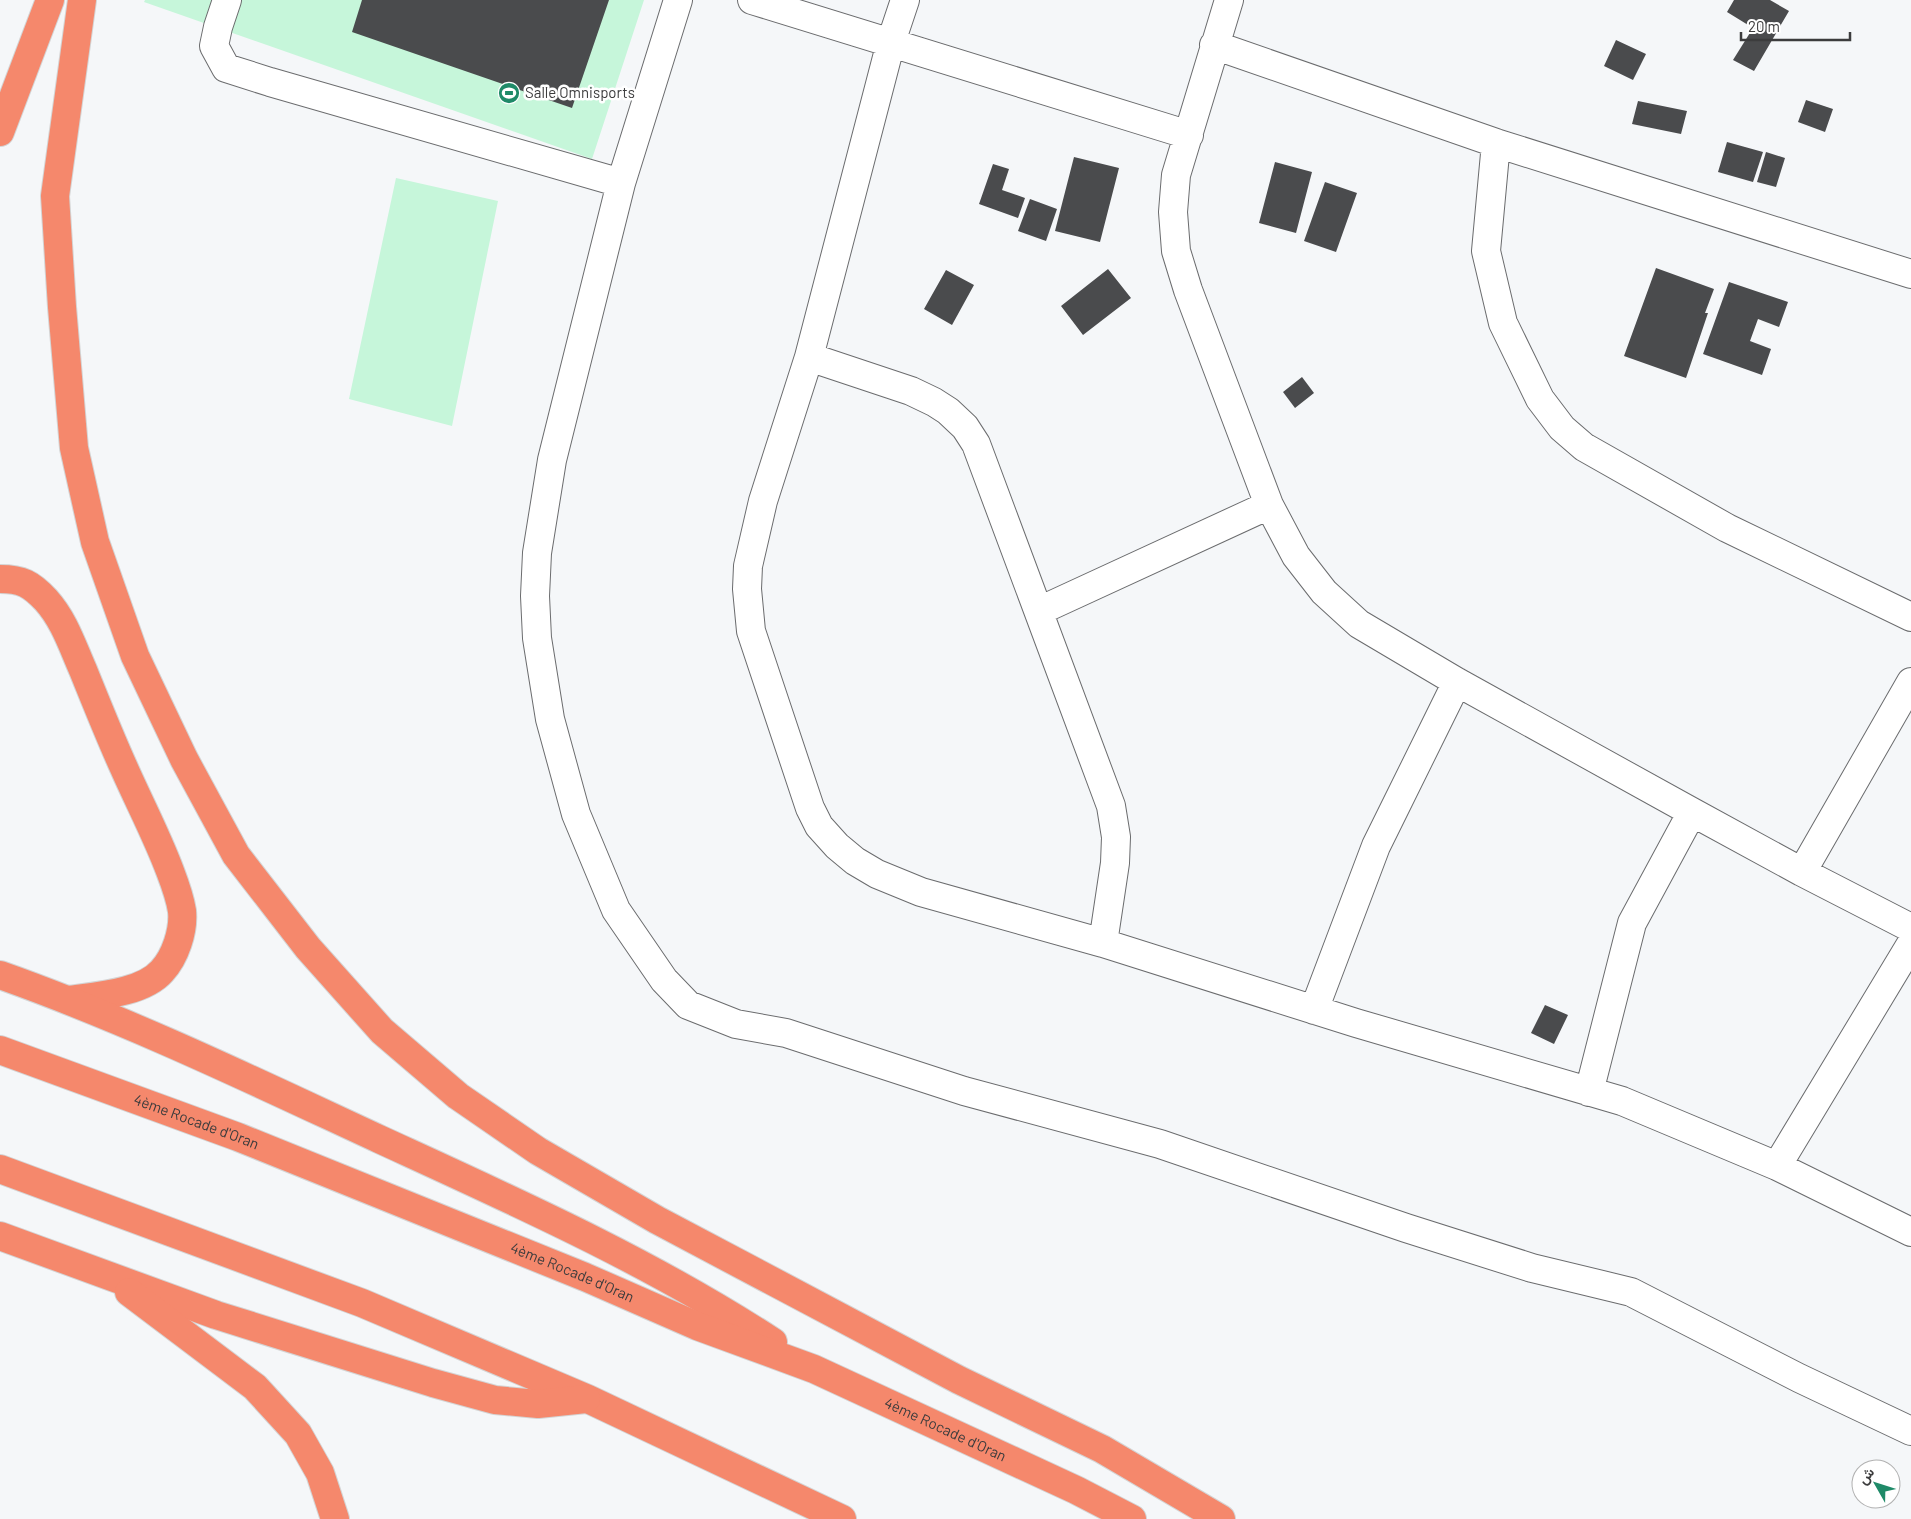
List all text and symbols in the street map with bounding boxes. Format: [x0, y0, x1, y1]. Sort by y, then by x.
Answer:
scale bar [1741, 10, 1850, 42]
text: 20 m [1748, 17, 1780, 35]
sports icon: Salle Omnisports [497, 81, 521, 105]
place label: Salle Omnisports [525, 83, 635, 101]
street label: 4ème Rocade d'Oran [131, 1090, 262, 1153]
street label: 4ème Rocade d'Oran [508, 1238, 637, 1305]
street label: 4ème Rocade d'Oran [882, 1393, 1009, 1465]
north arrow [1851, 1459, 1901, 1509]
text: ش [1854, 1463, 1878, 1488]

